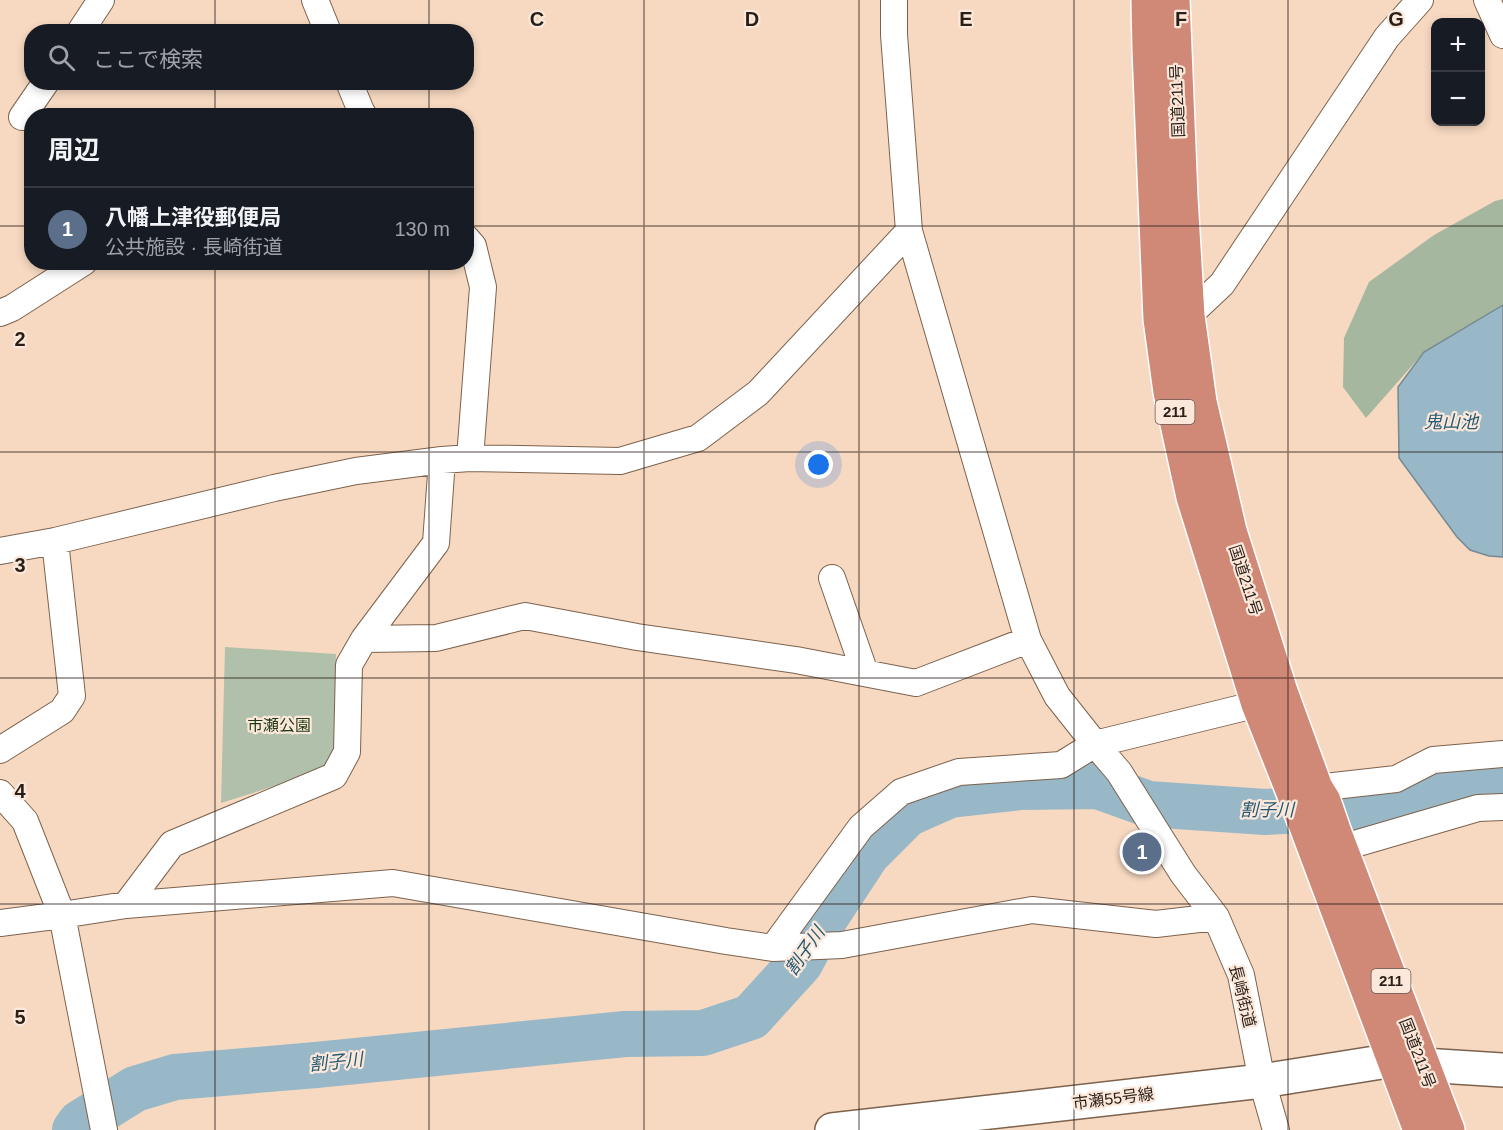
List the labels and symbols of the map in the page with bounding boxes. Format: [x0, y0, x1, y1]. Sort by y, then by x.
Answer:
text: C [530, 8, 544, 30]
text: D [745, 8, 759, 30]
text: E [959, 8, 973, 30]
text: F [1175, 8, 1187, 30]
text: G [1388, 8, 1404, 30]
street label: 国道211号 [1168, 64, 1187, 138]
text: 2 [14, 328, 26, 350]
road number: 211 [1156, 400, 1194, 424]
water label: 鬼山池 [1424, 412, 1480, 432]
your location [804, 450, 833, 479]
street label: 国道211号 [1226, 543, 1265, 618]
text: 3 [14, 554, 26, 576]
park label: 市瀬公園 [247, 717, 311, 734]
text: 4 [14, 780, 26, 802]
water label: 割子川 [1240, 800, 1296, 820]
pin: 1 [1122, 830, 1162, 874]
water label: 割子川 [781, 922, 830, 979]
street label: 長崎街道 [1227, 963, 1259, 1029]
road number: 211 [1372, 969, 1410, 993]
text: 5 [14, 1006, 26, 1028]
street label: 国道211号 [1396, 1016, 1439, 1091]
water label: 割子川 [308, 1049, 366, 1075]
street label: 市瀬55号線 [1071, 1085, 1155, 1112]

